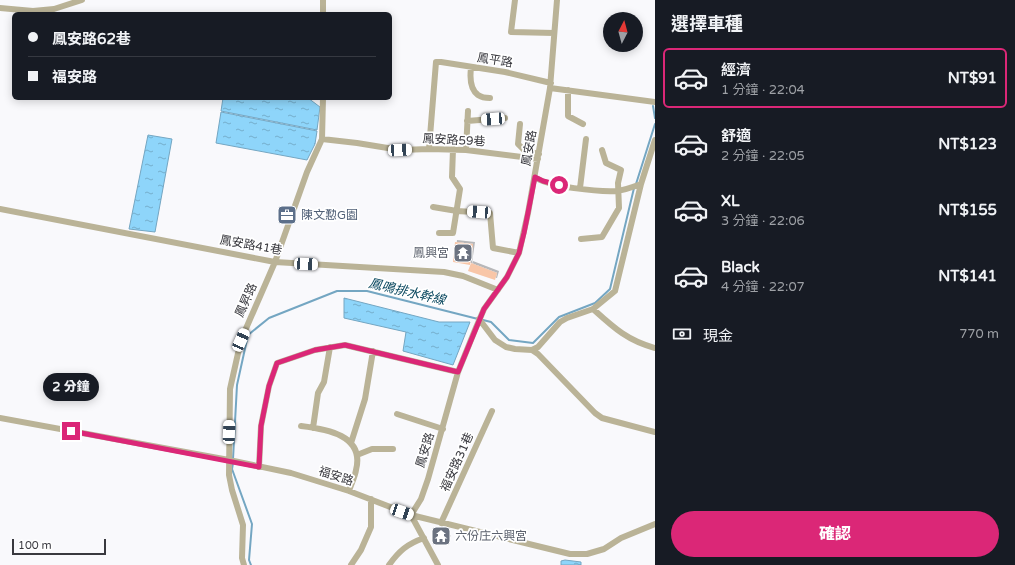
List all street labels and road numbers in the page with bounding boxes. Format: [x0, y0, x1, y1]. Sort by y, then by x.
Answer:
street label: 鳳平路 [476, 50, 514, 70]
street label: 鳳安路 [519, 129, 539, 167]
street label: 鳳安路59巷 [422, 131, 486, 149]
street label: 鳳安路41巷 [219, 233, 283, 257]
street label: 鳳昇路 [232, 281, 260, 319]
street label: 福安路31巷 [438, 430, 476, 494]
street label: 鳳安路 [413, 431, 437, 469]
street label: 福安路 [317, 464, 355, 488]

